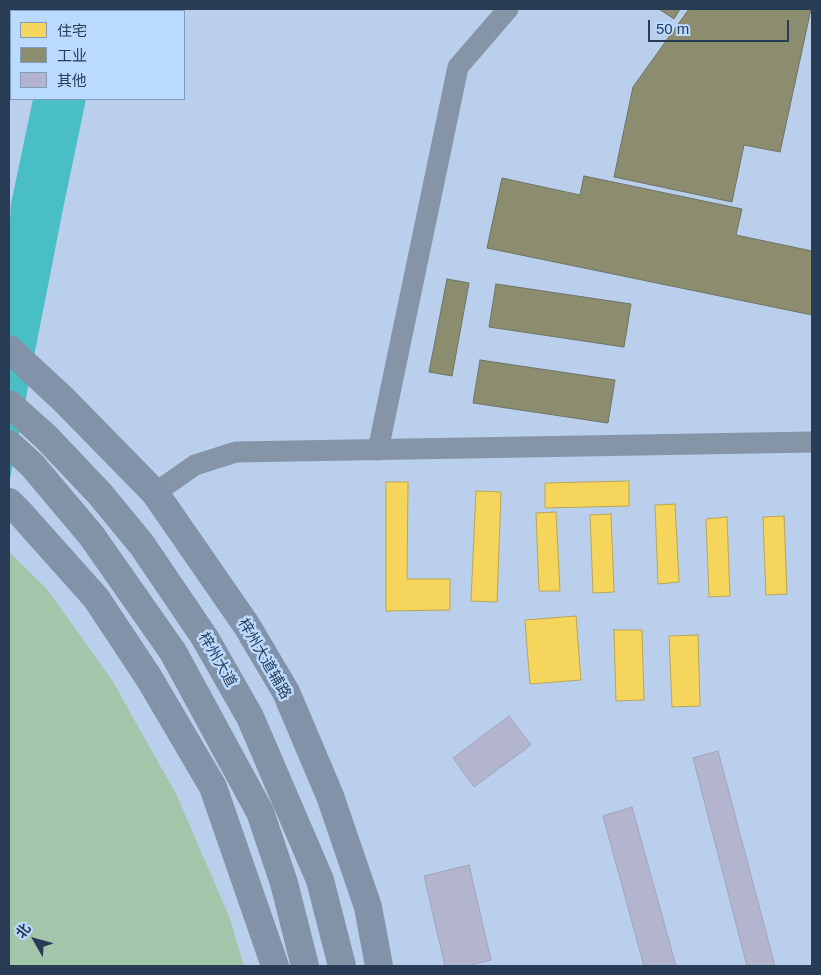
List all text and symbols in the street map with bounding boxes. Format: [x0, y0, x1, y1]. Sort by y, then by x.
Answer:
legend [10, 10, 185, 100]
scale bar [651, 10, 792, 42]
text: 50 m [656, 20, 689, 37]
text: 住宅 [57, 22, 87, 39]
text: 工业 [57, 47, 87, 64]
text: 其他 [57, 72, 87, 89]
street label: 梓州大道辅路 [234, 616, 294, 702]
street label: 梓州大道 [194, 630, 240, 690]
north arrow [10, 915, 60, 965]
text: 北 [13, 920, 34, 941]

